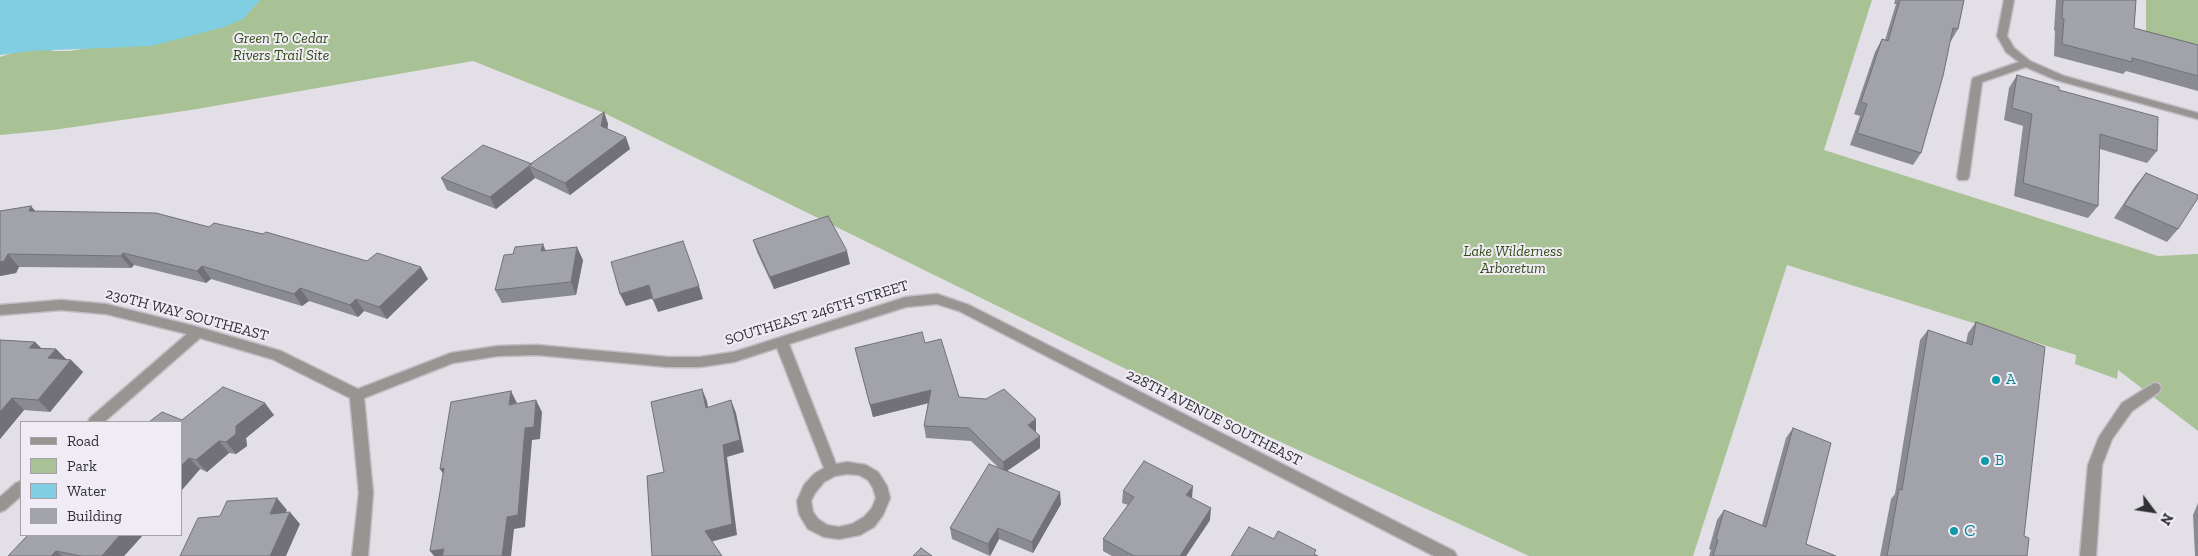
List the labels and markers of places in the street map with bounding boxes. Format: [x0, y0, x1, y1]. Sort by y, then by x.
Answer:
place label: A [2006, 371, 2016, 389]
marker: A [1990, 374, 2002, 386]
place label: B [1995, 452, 2004, 470]
marker: B [1979, 455, 1991, 467]
place label: C [1964, 520, 1976, 542]
marker: C [1948, 525, 1960, 537]

